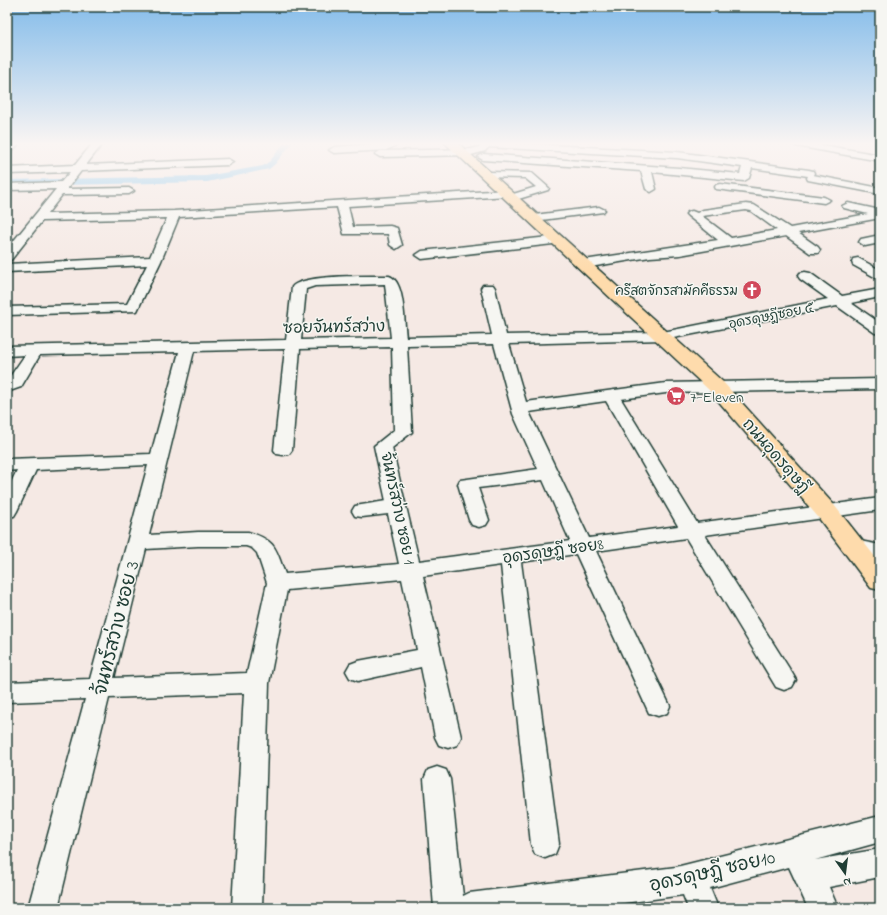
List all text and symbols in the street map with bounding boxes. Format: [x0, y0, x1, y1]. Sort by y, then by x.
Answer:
church icon: ครีสตจักรสามัคคีธรรม [741, 279, 763, 301]
place label: ครีสตจักรสามัคคีธรรม [615, 282, 738, 301]
street label: อุดรดุษฎีซอย ๕ [727, 299, 817, 334]
street label: ซอยจันทร์สว่าง [283, 314, 385, 341]
supermarket icon: 7-Eleven [665, 385, 687, 407]
place label: 7-Eleven [690, 386, 744, 410]
street label: ถนนอุดรดุษฎี [736, 413, 815, 500]
street label: จ้นทร์สว่าง ซอย 1 [373, 449, 422, 567]
street label: อุดรดุษฎี ซอย8 [501, 533, 605, 571]
street label: จ้นทร์สว่าง ซอย 3 [87, 558, 147, 699]
street label: อุดรดุษฎี ซอย10 [647, 845, 778, 900]
north arrow [825, 853, 865, 893]
text: N [842, 873, 853, 890]

